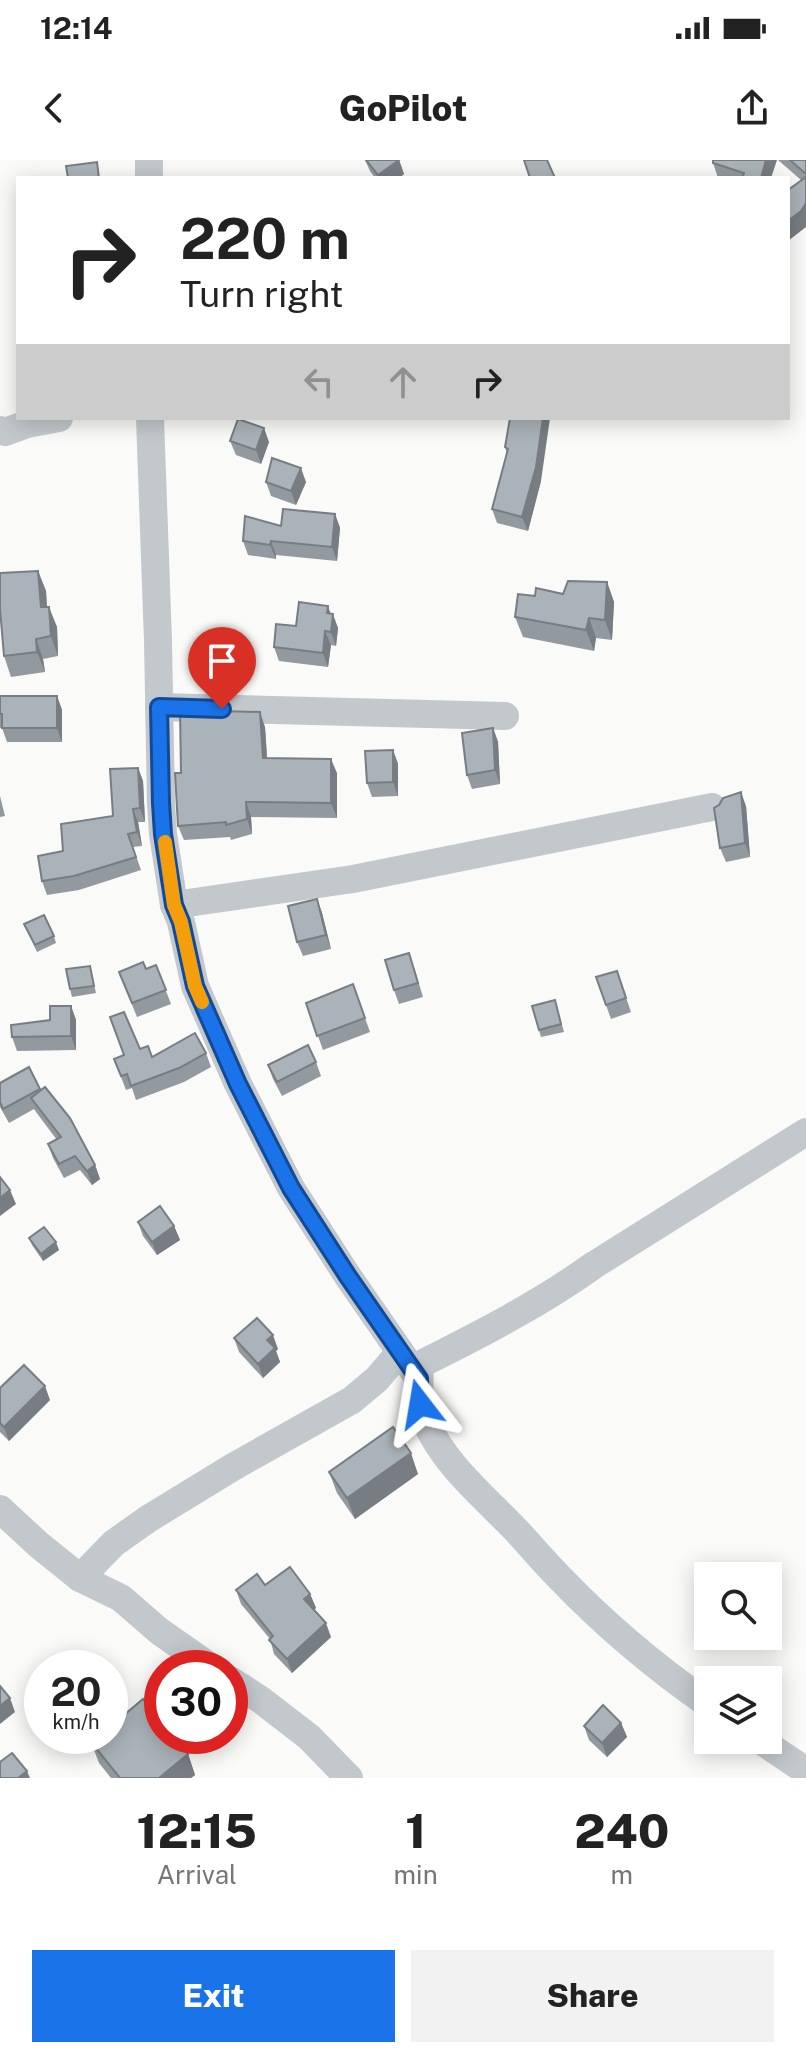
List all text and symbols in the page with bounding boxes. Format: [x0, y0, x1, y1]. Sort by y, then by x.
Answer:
text: 12:14 [40, 10, 113, 46]
icon: back [32, 86, 76, 130]
icon: share [730, 86, 774, 130]
text: GoPilot [339, 87, 467, 129]
text: 220 m [180, 206, 350, 272]
icon: right [48, 208, 152, 312]
text: Turn right [180, 273, 343, 315]
icon: left [297, 360, 341, 404]
icon: ahead [381, 360, 425, 404]
icon: right [465, 360, 509, 404]
pin [188, 627, 256, 709]
icon: arrive [200, 639, 244, 683]
position arrow [378, 1362, 462, 1446]
map controls [694, 1562, 782, 1754]
button: search [694, 1562, 782, 1650]
speed limit sign: 30 [144, 1650, 248, 1754]
button: layers [694, 1666, 782, 1754]
text: 20 [50, 1668, 102, 1715]
text: km/h [52, 1710, 100, 1734]
text: 12:15 [137, 1802, 257, 1859]
text: 1 [405, 1802, 426, 1859]
text: 240 [574, 1802, 669, 1859]
text: Arrival [157, 1859, 237, 1890]
text: min [394, 1859, 438, 1890]
text: m [611, 1859, 633, 1890]
button: Exit [32, 1950, 395, 2042]
button: Share [411, 1950, 774, 2042]

